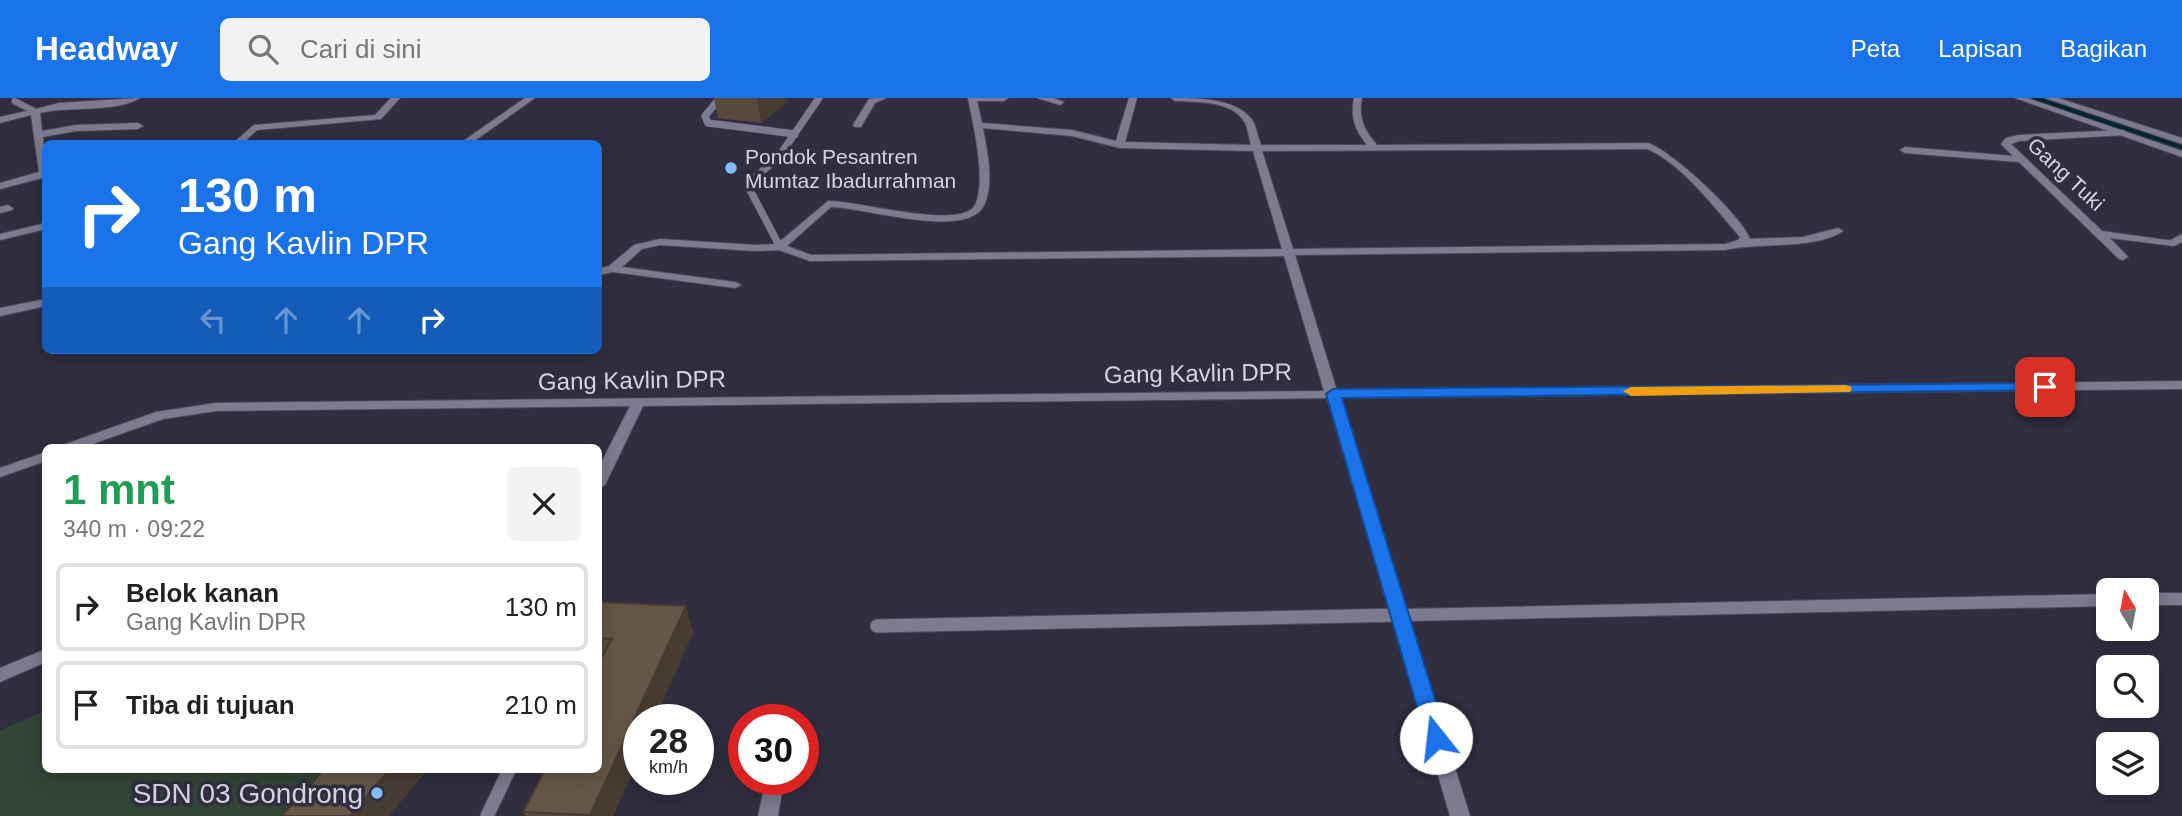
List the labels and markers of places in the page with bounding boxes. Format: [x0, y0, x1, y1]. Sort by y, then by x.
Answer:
place label: Pondok Pesantren Mumtaz Ibadurrahman [745, 145, 956, 192]
marker: Pondok Pesantren Mumtaz Ibadurrahman [723, 160, 739, 176]
pin [2015, 357, 2075, 417]
place label: SDN 03 Gondrong [133, 778, 363, 809]
marker: SDN 03 Gondrong [369, 785, 385, 801]

